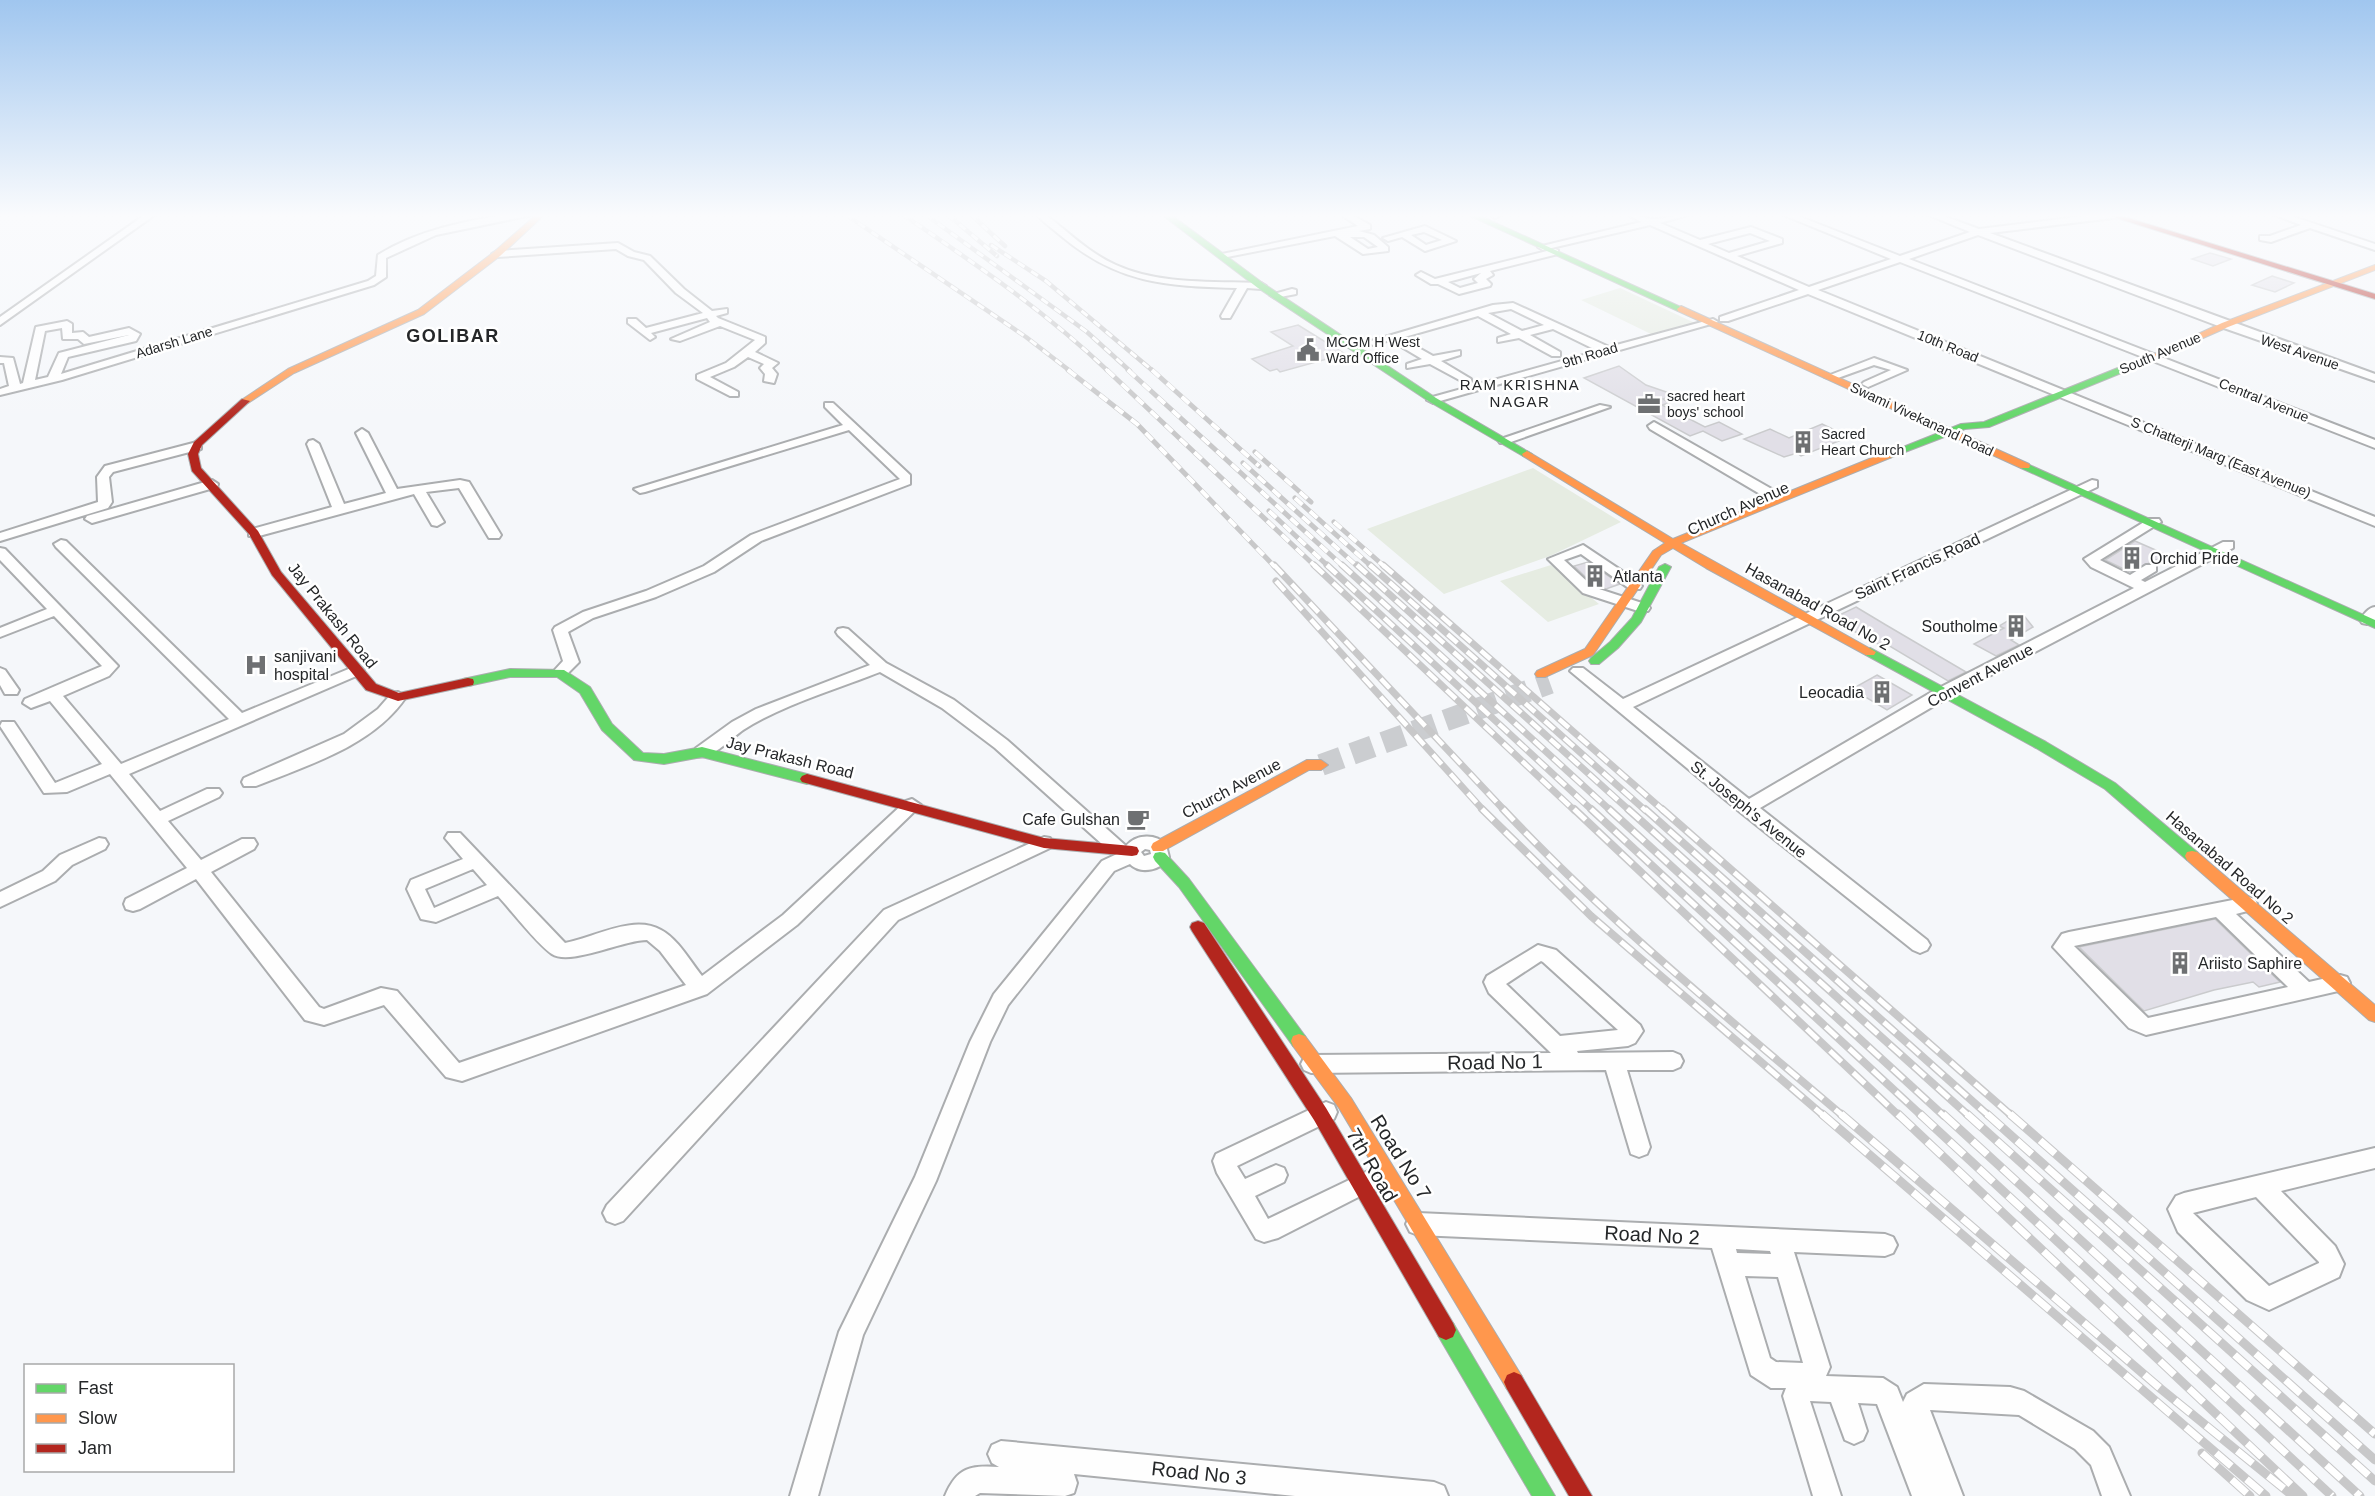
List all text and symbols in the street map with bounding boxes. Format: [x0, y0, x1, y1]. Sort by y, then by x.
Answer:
street label: Adarsh Lane [134, 323, 214, 361]
district label: GOLIBAR [406, 326, 500, 346]
street label: 10th Road [1915, 326, 1981, 366]
street label: South Avenue [2117, 329, 2203, 377]
street label: West Avenue [2259, 331, 2342, 373]
place label: MCGM H West Ward Office [1326, 334, 1420, 366]
public building icon: MCGM H West Ward Office [1295, 337, 1321, 363]
street label: 9th Road [1560, 339, 1620, 371]
street label: Central Avenue [2217, 375, 2311, 425]
district label: RAM KRISHNA NAGAR [1460, 376, 1580, 410]
street label: Swami Vivekanand Road [1848, 379, 1996, 459]
place label: sacred heart boys' school [1667, 388, 1745, 420]
office icon: sacred heart boys' school [1636, 391, 1662, 417]
street label: S Chatterji Marg (East Avenue) [2129, 413, 2313, 501]
place label: Sacred Heart Church [1821, 426, 1904, 458]
building icon: Sacred Heart Church [1790, 429, 1816, 455]
street label: Church Avenue [1685, 478, 1792, 538]
street label: Saint Francis Road [1852, 530, 1982, 603]
building icon: Orchid Pride [2119, 545, 2145, 571]
place label: Orchid Pride [2150, 550, 2239, 567]
street label: Jay Prakash Road [285, 559, 380, 671]
street label: Hasanabad Road No 2 [1742, 560, 1893, 653]
building icon: Atlanta [1582, 563, 1608, 589]
place label: Atlanta [1613, 568, 1663, 585]
building icon: Southolme [2003, 613, 2029, 639]
place label: Southolme [1922, 618, 1998, 635]
street label: Convent Avenue [1925, 640, 2036, 710]
place label: sanjivani hospital [274, 648, 336, 683]
hospital icon: sanjivani hospital [243, 652, 269, 678]
building icon: Leocadia [1869, 679, 1895, 705]
place label: Leocadia [1799, 684, 1864, 701]
street label: Jay Prakash Road [724, 733, 855, 782]
street label: Church Avenue [1179, 755, 1283, 822]
street label: St. Joseph's Avenue [1687, 757, 1810, 861]
cafe icon: Cafe Gulshan [1125, 806, 1151, 832]
street label: Hasanabad Road No 2 [2163, 808, 2297, 927]
place label: Cafe Gulshan [1022, 811, 1120, 828]
building icon: Ariisto Saphire [2167, 950, 2193, 976]
place label: Ariisto Saphire [2198, 955, 2302, 972]
street label: Road No 1 [1447, 1050, 1543, 1074]
street label: Road No 7 [1366, 1111, 1436, 1203]
street label: 7th Road [1342, 1124, 1402, 1206]
street label: Road No 2 [1604, 1222, 1700, 1248]
legend [24, 1364, 234, 1472]
text: Fast [78, 1378, 113, 1398]
text: Slow [78, 1408, 118, 1428]
text: Jam [78, 1438, 112, 1458]
street label: Road No 3 [1150, 1457, 1248, 1489]

